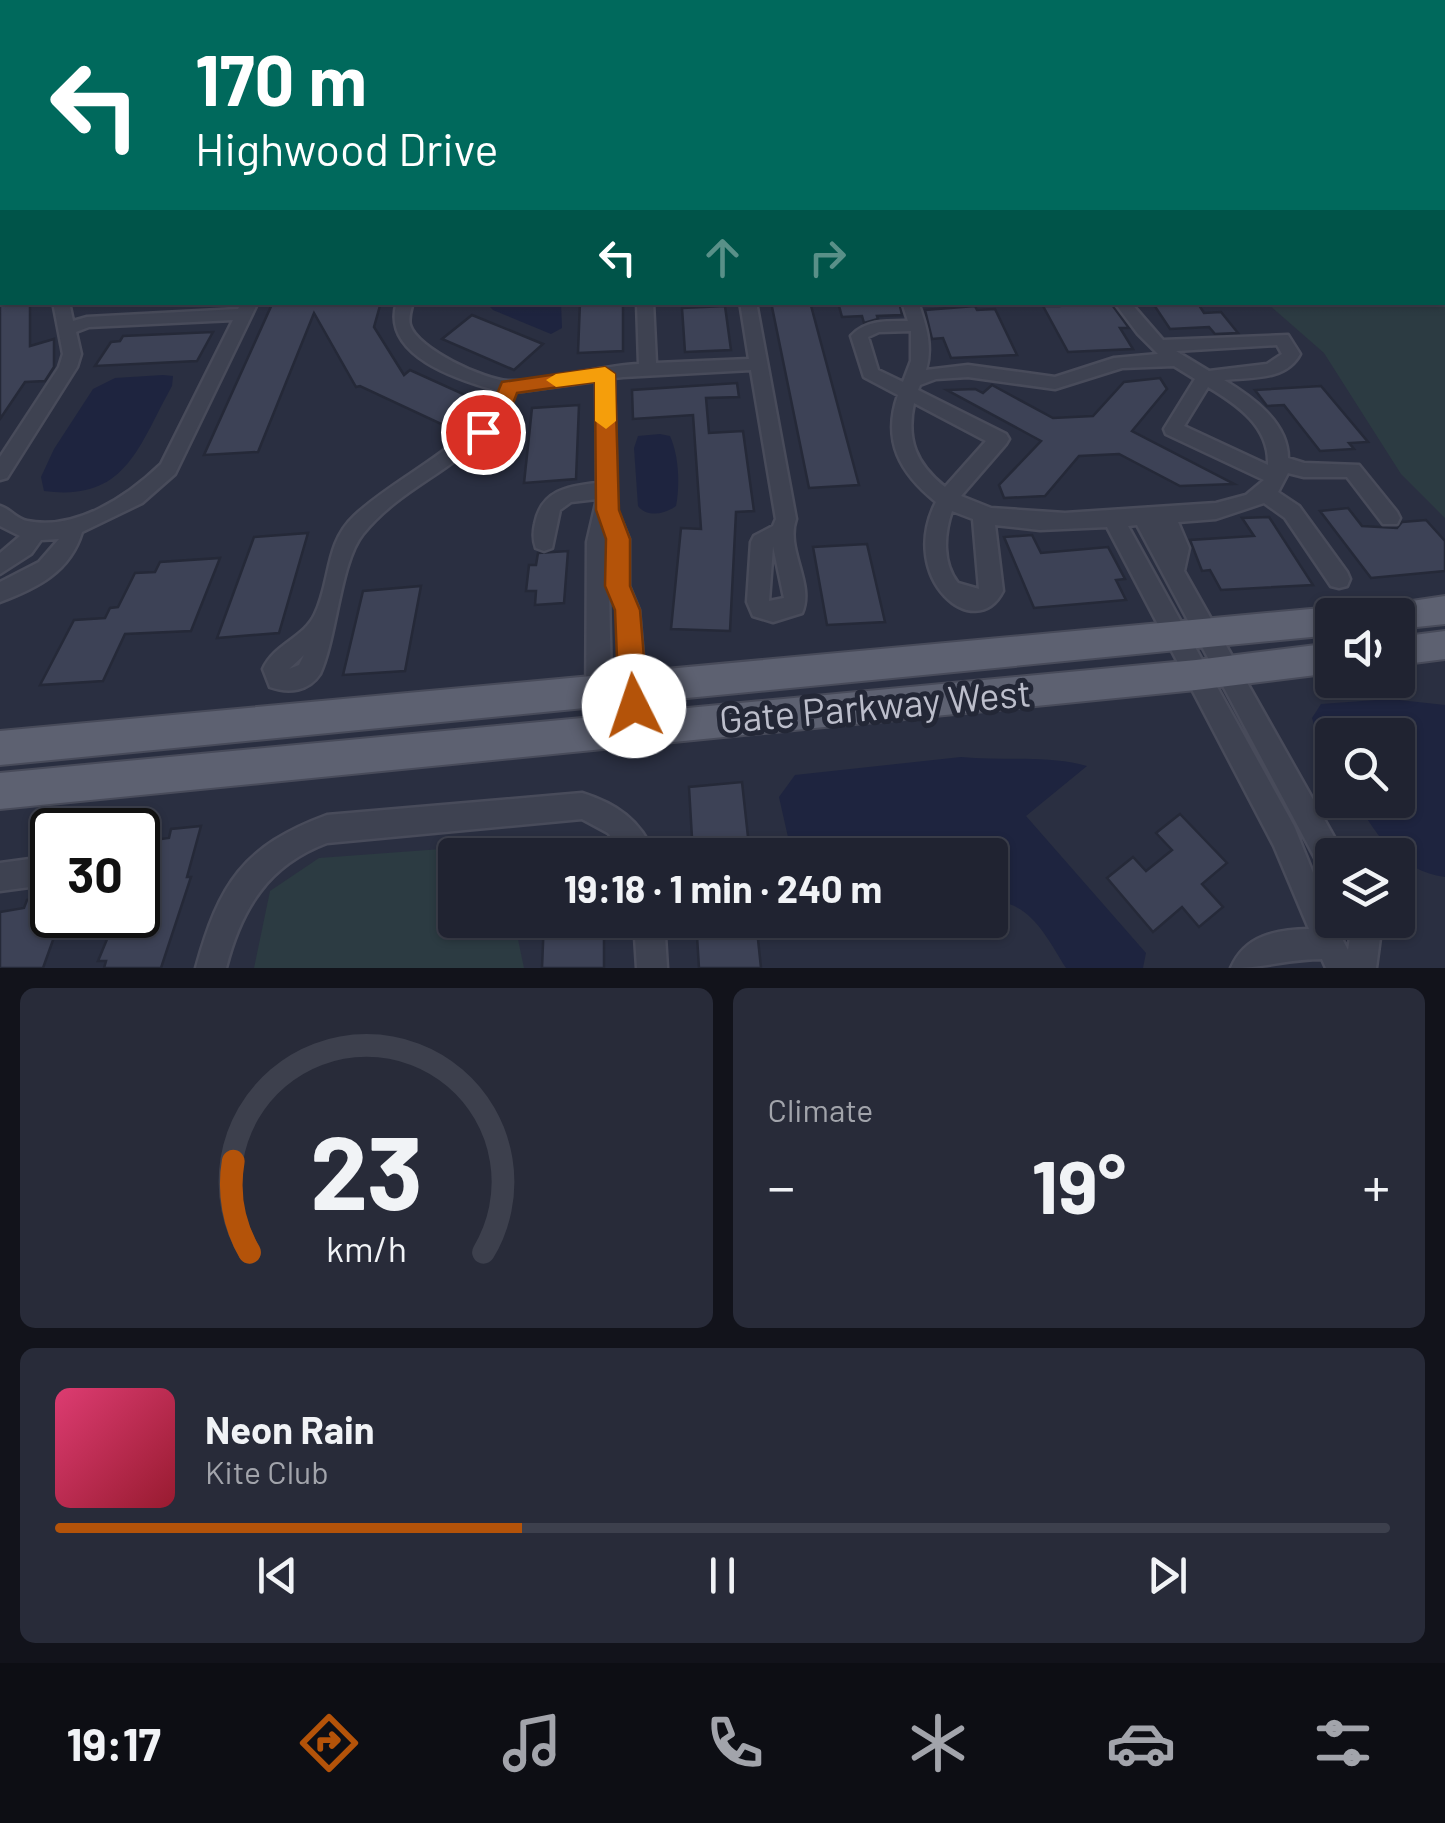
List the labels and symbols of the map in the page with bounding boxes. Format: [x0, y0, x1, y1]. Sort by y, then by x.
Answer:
pin [441, 390, 526, 475]
position arrow [582, 654, 686, 758]
street label: Gate Parkway West [717, 668, 1033, 742]
speed limit sign: 30 [30, 808, 160, 938]

